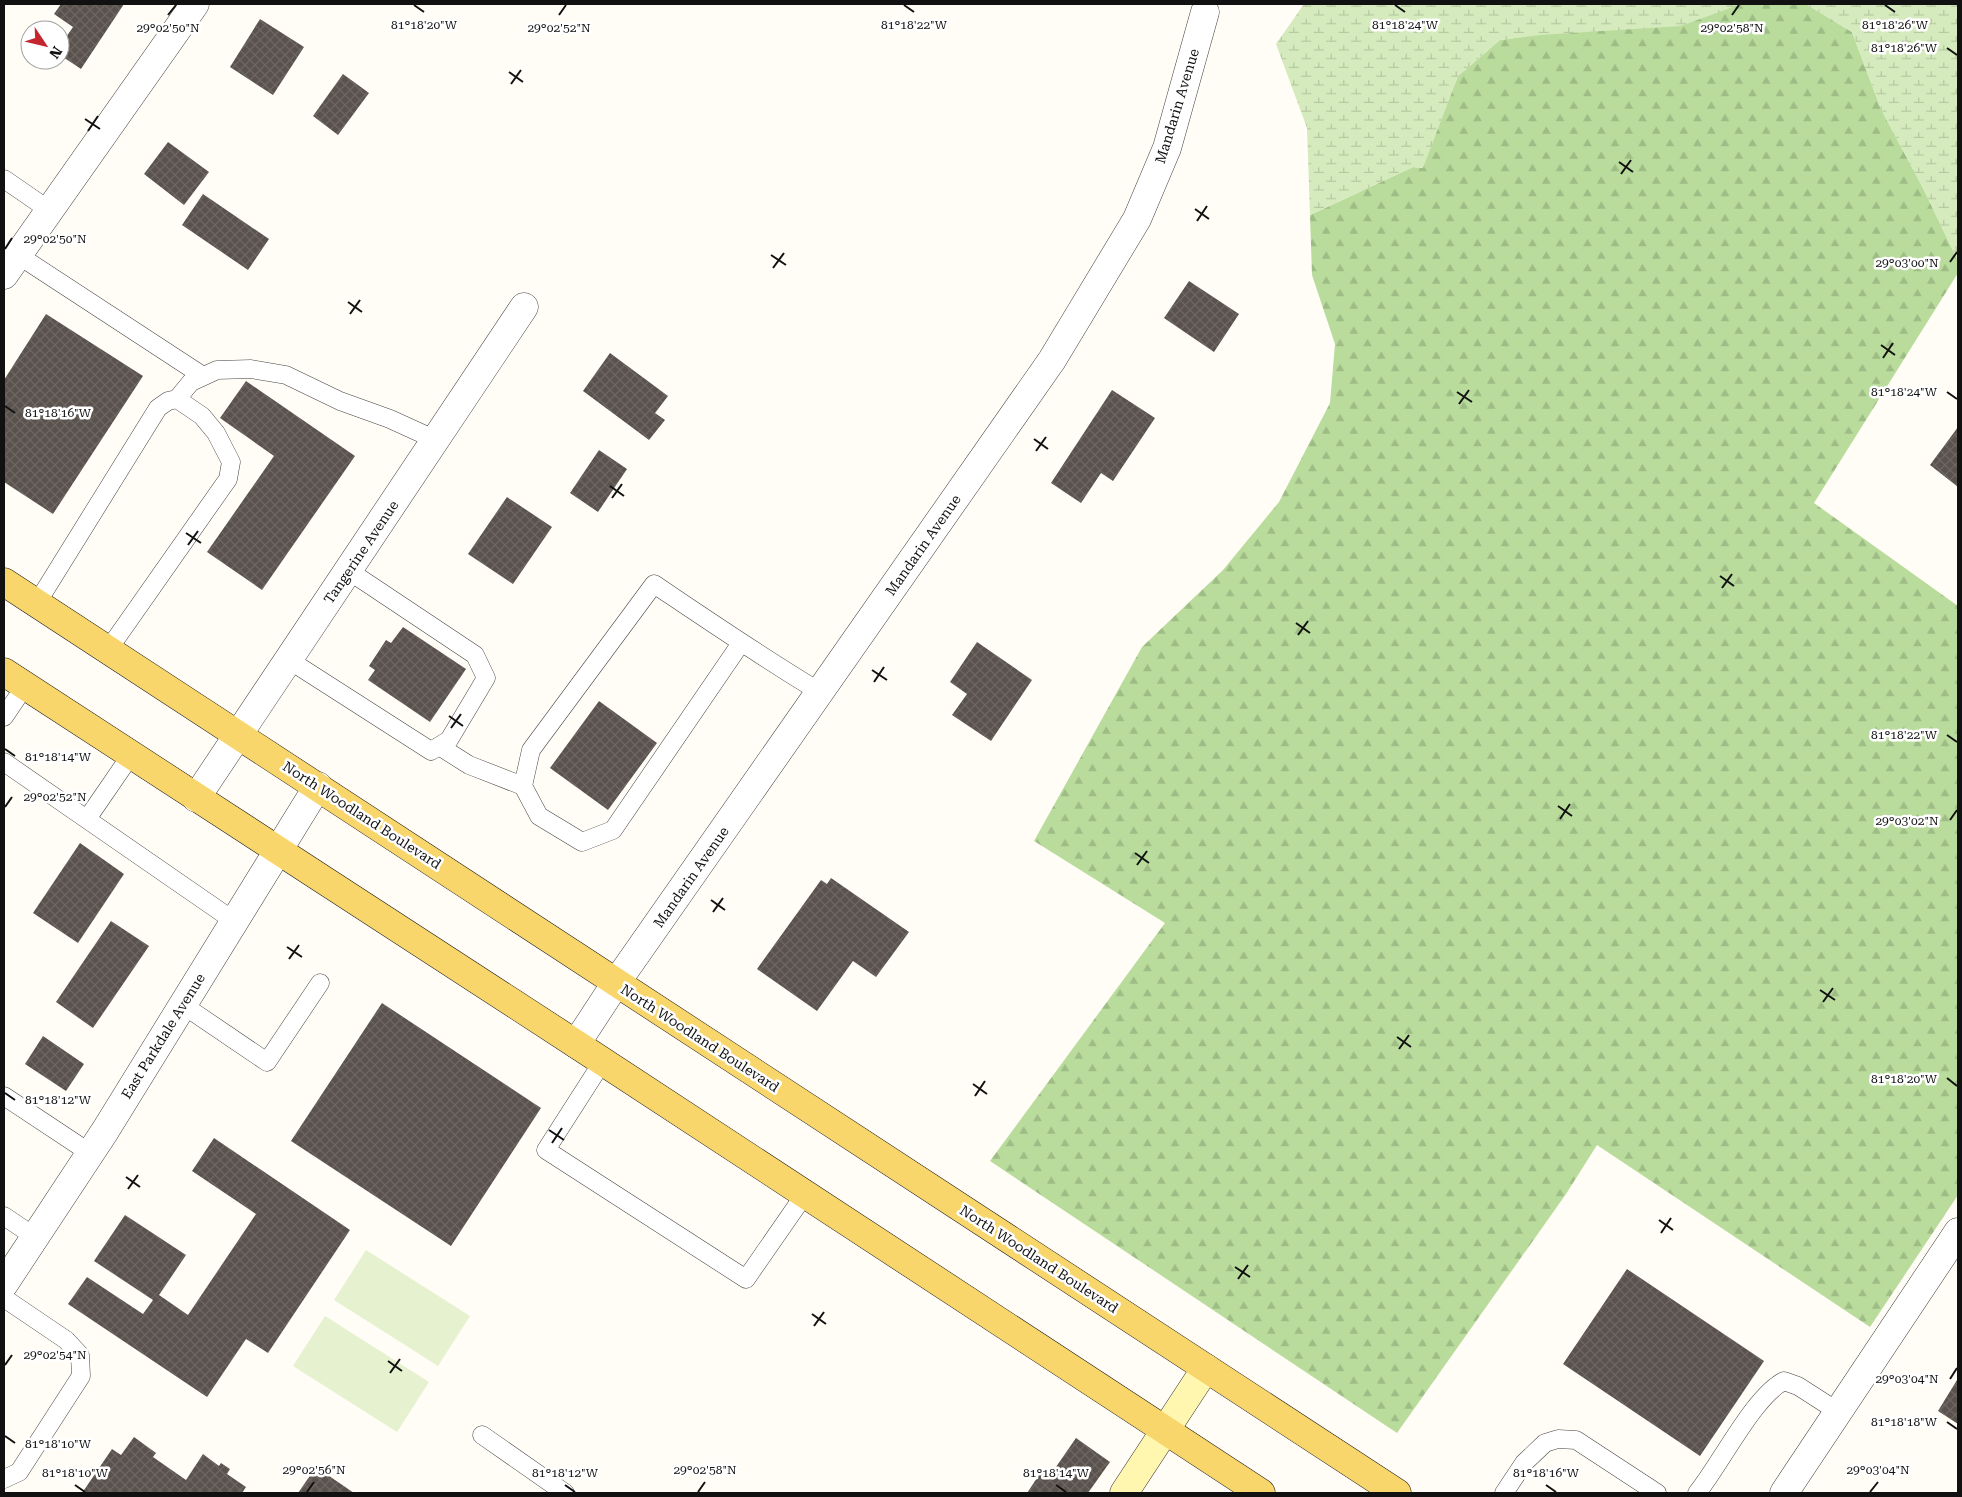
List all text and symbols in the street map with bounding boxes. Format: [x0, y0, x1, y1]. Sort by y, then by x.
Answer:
text: 81°18'20"W [391, 18, 458, 32]
text: 81°18'22"W [881, 18, 948, 32]
text: 81°18'24"W [1372, 18, 1439, 32]
text: 81°18'26"W [1862, 18, 1929, 32]
north arrow [20, 20, 70, 70]
text: 29°02'50"N [136, 21, 200, 35]
text: 29°02'52"N [527, 21, 591, 35]
text: 29°02'58"N [1700, 21, 1764, 35]
text: 81°18'26"W [1871, 41, 1938, 55]
text: N [46, 43, 65, 62]
street label: Mandarin Avenue [1152, 46, 1202, 165]
text: 29°02'50"N [23, 232, 87, 246]
text: 29°03'00"N [1875, 256, 1939, 270]
text: 81°18'24"W [1871, 385, 1938, 399]
text: 81°18'16"W [25, 406, 92, 420]
street label: Mandarin Avenue [882, 491, 964, 598]
street label: Tangerine Avenue [321, 497, 402, 607]
text: 81°18'22"W [1871, 728, 1938, 742]
text: 81°18'14"W [25, 750, 92, 764]
street label: North Woodland Boulevard [280, 758, 444, 872]
text: 29°02'52"N [23, 790, 87, 804]
text: 29°03'02"N [1875, 814, 1939, 828]
street label: Mandarin Avenue [650, 823, 732, 930]
street label: East Parkdale Avenue [118, 970, 208, 1102]
street label: North Woodland Boulevard [618, 981, 782, 1095]
text: 81°18'20"W [1871, 1072, 1938, 1086]
text: 81°18'12"W [25, 1093, 92, 1107]
street label: North Woodland Boulevard [957, 1202, 1121, 1316]
text: 29°02'54"N [23, 1348, 87, 1362]
text: 29°03'04"N [1875, 1372, 1939, 1386]
text: 81°18'18"W [1871, 1415, 1938, 1429]
text: 81°18'10"W [25, 1437, 92, 1451]
text: 29°02'56"N [282, 1463, 346, 1477]
text: 29°02'58"N [673, 1463, 737, 1477]
text: 29°03'04"N [1846, 1463, 1910, 1477]
text: 81°18'10"W [42, 1466, 109, 1480]
text: 81°18'12"W [532, 1466, 599, 1480]
text: 81°18'14"W [1023, 1466, 1090, 1480]
text: 81°18'16"W [1513, 1466, 1580, 1480]

